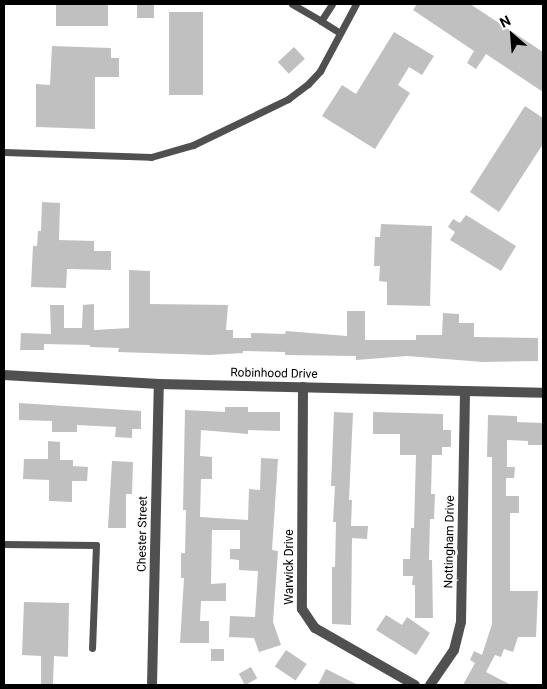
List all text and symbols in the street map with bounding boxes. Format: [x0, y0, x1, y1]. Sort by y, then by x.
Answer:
north arrow [487, 10, 537, 60]
text: N [497, 12, 513, 31]
street label: Robinhood Drive [230, 366, 318, 382]
street label: Nottingham Drive [442, 495, 458, 589]
street label: Chester Street [135, 496, 151, 572]
street label: Warwick Drive [283, 529, 297, 605]

